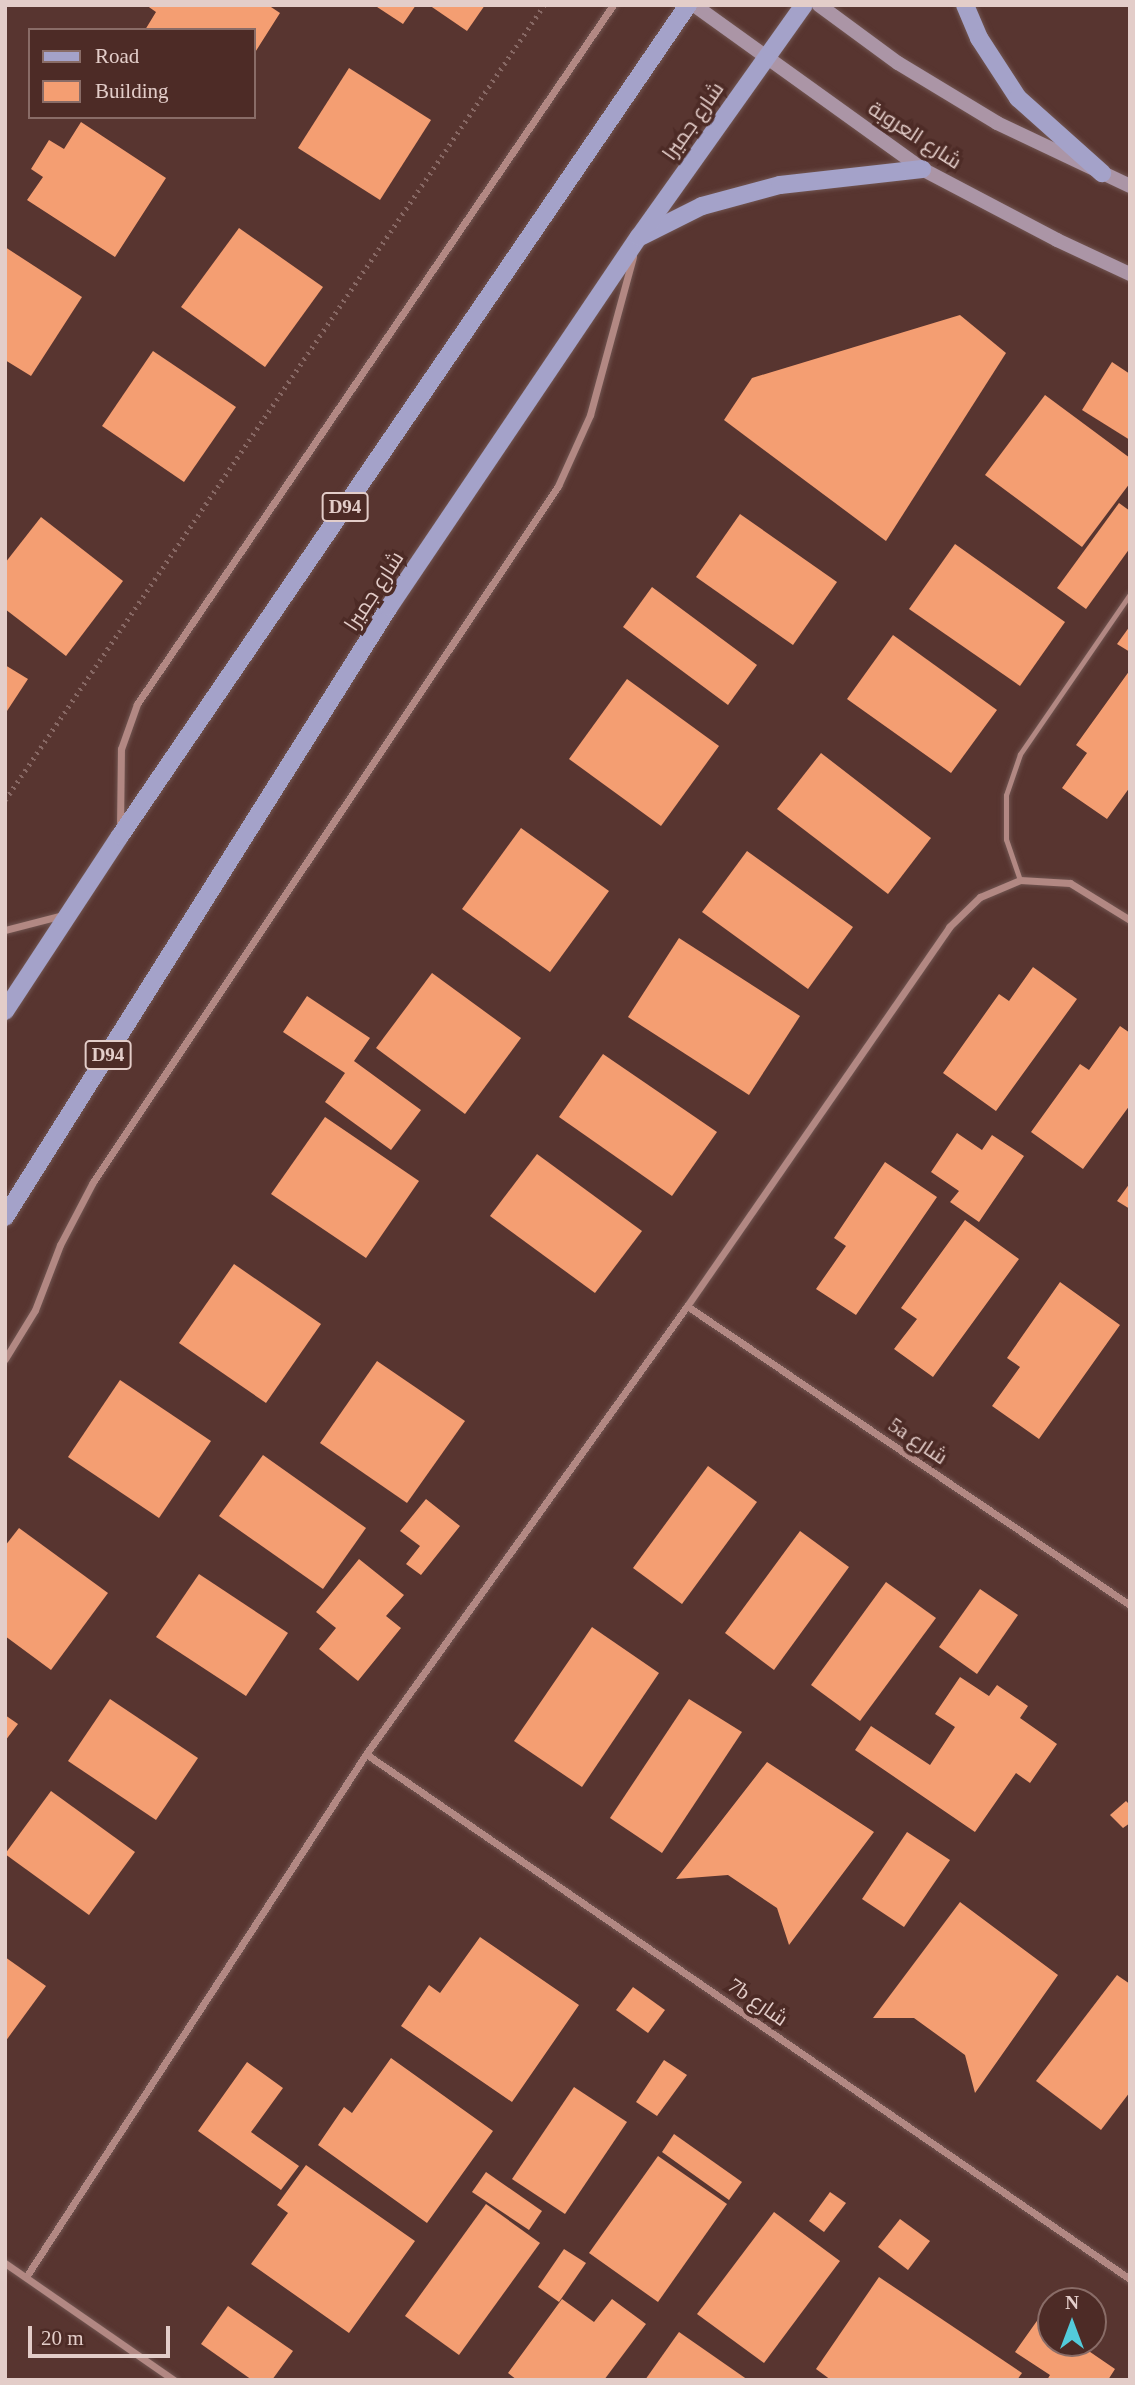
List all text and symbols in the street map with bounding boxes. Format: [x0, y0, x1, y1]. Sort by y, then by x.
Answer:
legend [28, 28, 256, 119]
text: Road [95, 44, 139, 68]
street label: شارع جميرا [657, 77, 729, 165]
text: Building [95, 79, 169, 103]
street label: شارع العروبة [864, 96, 966, 174]
road number: D94 [320, 492, 370, 522]
street label: شارع جميرا [339, 546, 409, 636]
road number: D94 [84, 1040, 132, 1070]
street label: 5a شارع [884, 1412, 952, 1470]
street label: 7b شارع [723, 1972, 793, 2032]
north arrow [1037, 2287, 1107, 2357]
text: N [1065, 2292, 1079, 2313]
scale bar [32, 2312, 173, 2356]
text: 20 m [41, 2326, 84, 2350]

